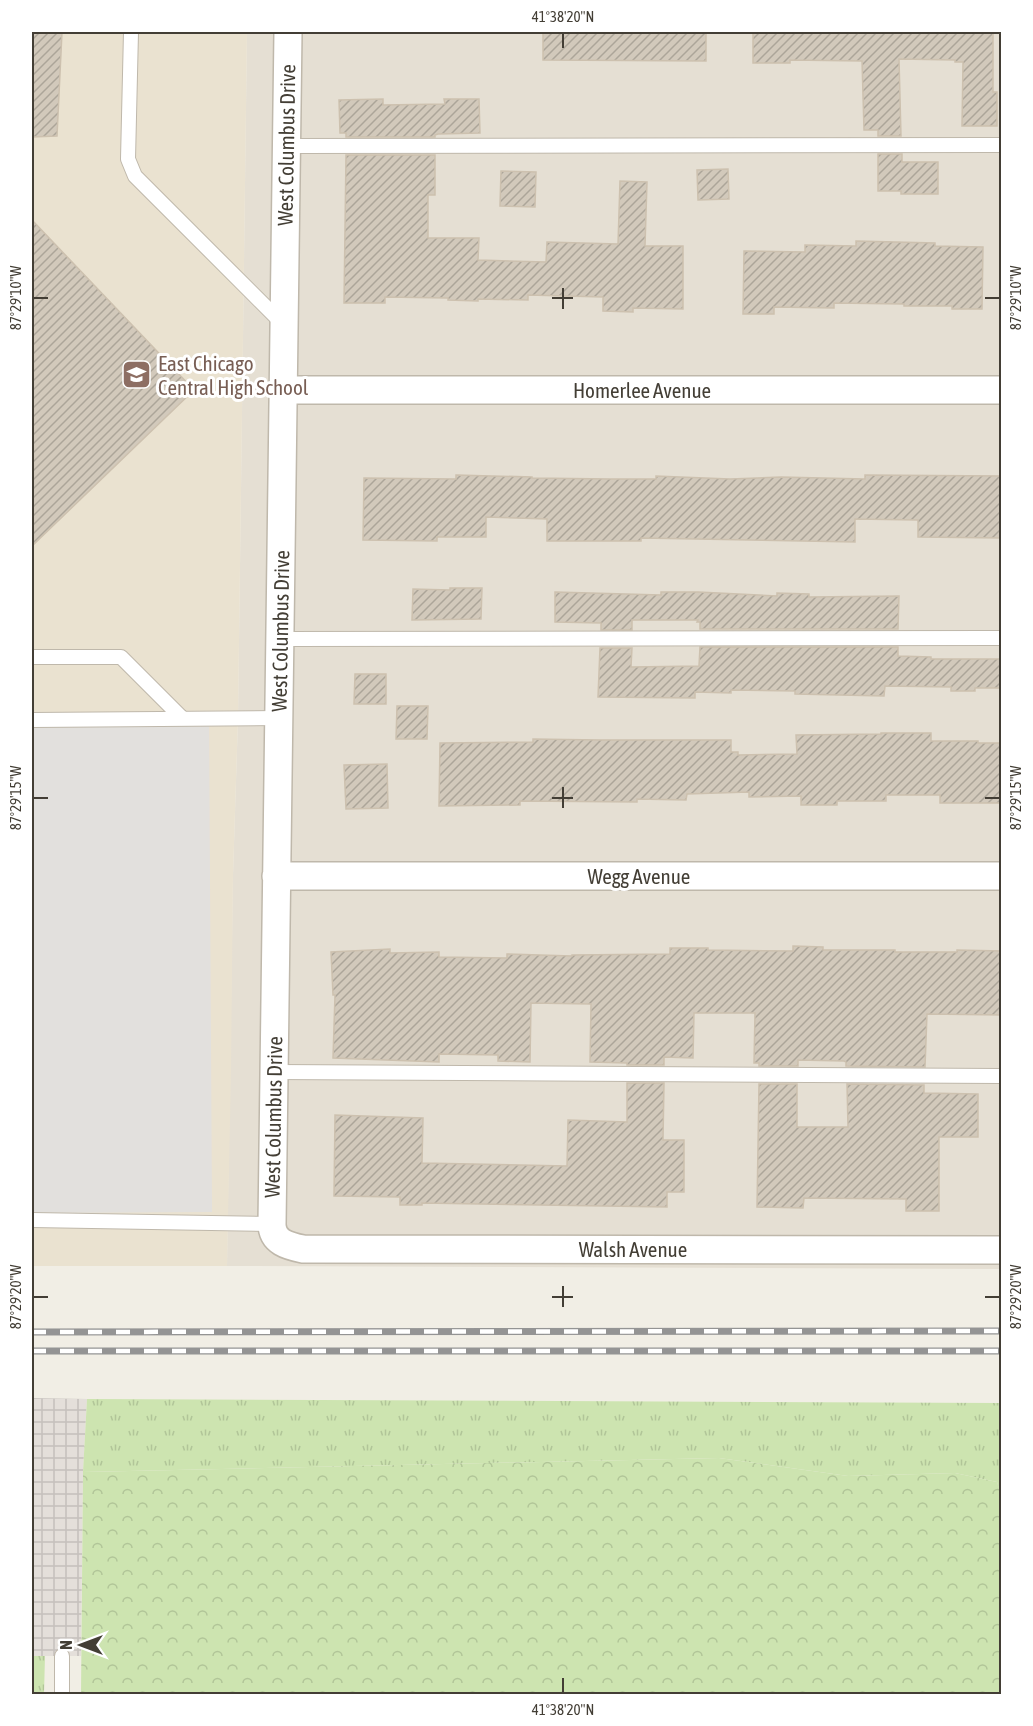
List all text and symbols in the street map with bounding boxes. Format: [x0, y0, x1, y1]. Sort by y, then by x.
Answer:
text: 41°38'20"N [532, 8, 594, 25]
street label: West Columbus Drive [273, 64, 299, 226]
text: 87°29'10"W [7, 266, 24, 330]
text: 87°29'10"W [1007, 266, 1024, 330]
place label: East Chicago Central High School [158, 351, 309, 399]
school or university icon: East Chicago Central High School [121, 359, 153, 391]
street label: Homerlee Avenue [573, 378, 711, 402]
street label: West Columbus Drive [267, 550, 293, 712]
text: 87°29'15"W [7, 766, 24, 830]
text: 87°29'15"W [1007, 766, 1024, 830]
street label: Wegg Avenue [588, 864, 690, 888]
street label: West Columbus Drive [260, 1036, 286, 1198]
street label: Walsh Avenue [579, 1237, 687, 1261]
text: 87°29'20"W [7, 1265, 24, 1329]
text: 87°29'20"W [1007, 1265, 1024, 1329]
north arrow [51, 1615, 111, 1675]
text: N [57, 1640, 75, 1650]
text: 41°38'20"N [532, 1701, 594, 1718]

